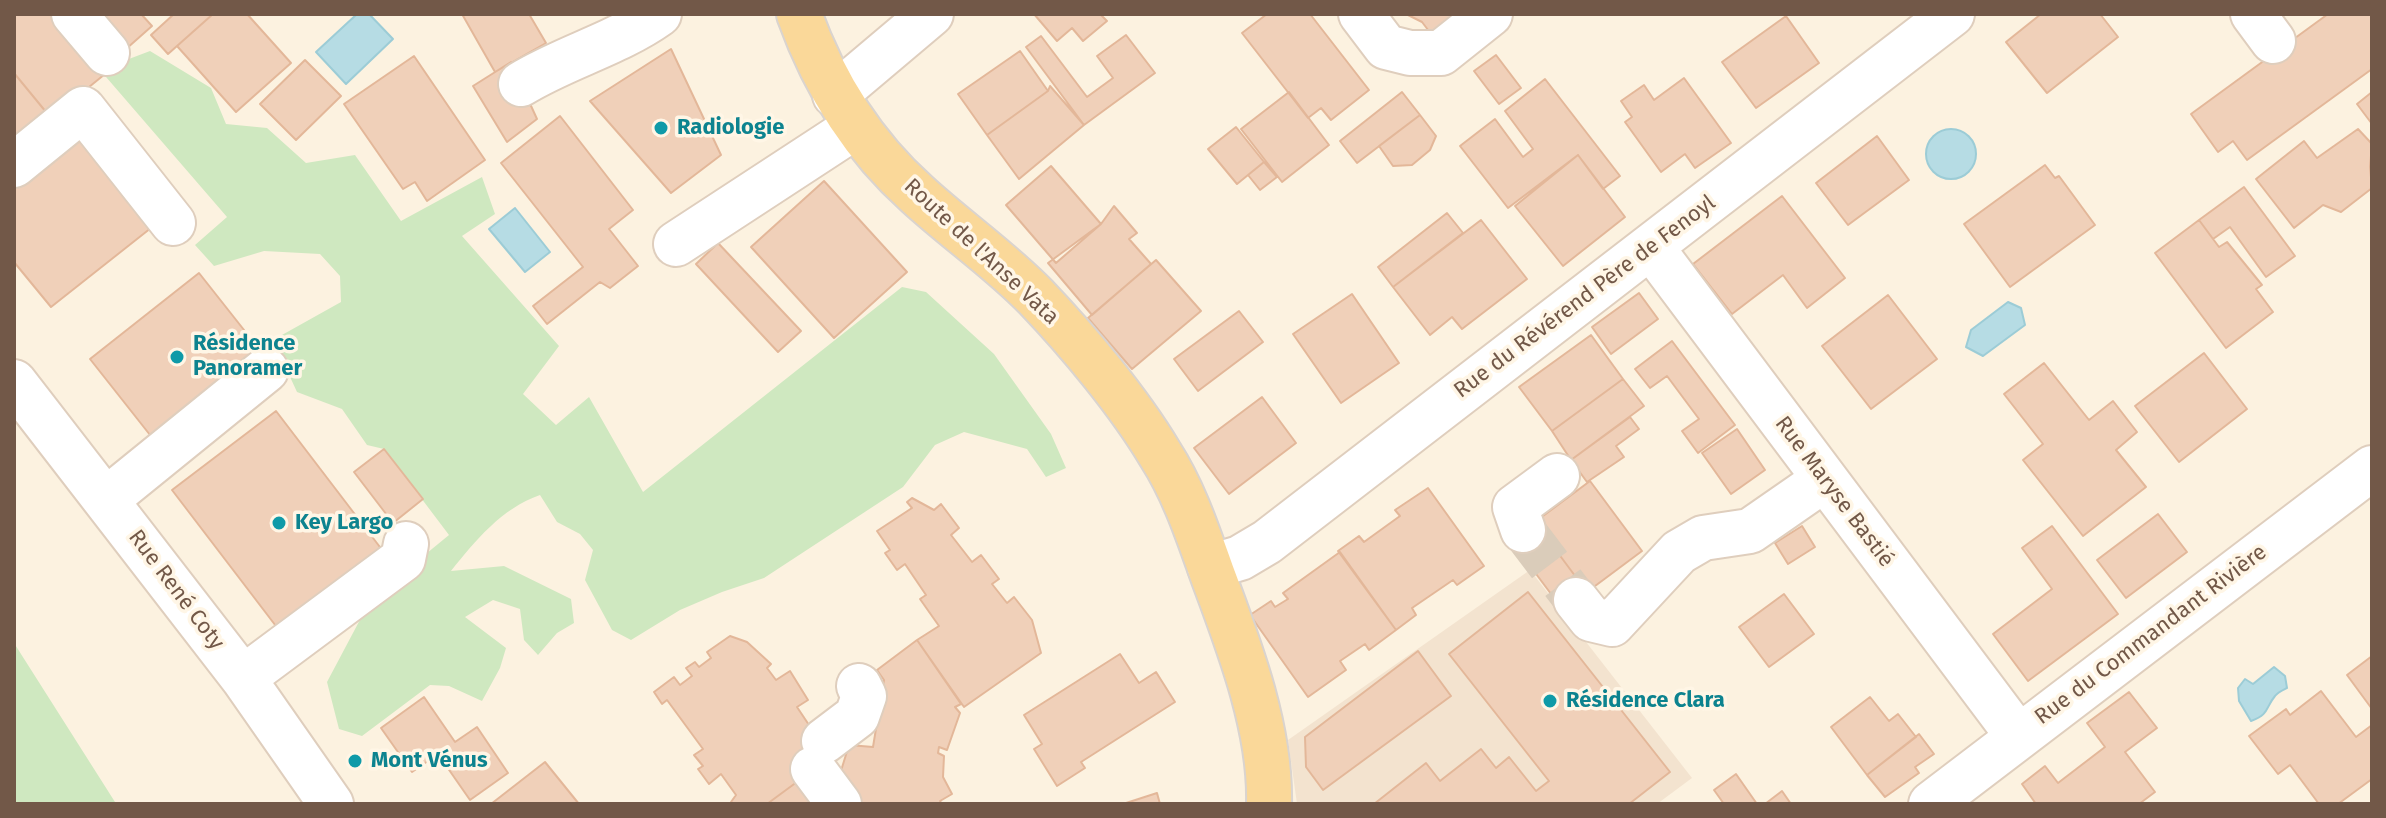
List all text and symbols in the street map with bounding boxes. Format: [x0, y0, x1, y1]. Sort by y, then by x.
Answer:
place label: Radiologie [677, 115, 784, 141]
marker: Radiologie [652, 119, 670, 137]
street label: Route de l'Anse Vata [898, 173, 1064, 331]
street label: Rue du Révérend Père de Fenoyl [1449, 190, 1721, 404]
place label: Résidence Panoramer [193, 331, 302, 382]
marker: Résidence Panoramer [168, 348, 186, 366]
street label: Rue Maryse Bastié [1769, 411, 1899, 573]
place label: Key Largo [295, 510, 393, 536]
marker: Key Largo [270, 514, 288, 532]
street label: Rue René Coty [122, 525, 230, 655]
street label: Rue du Commandant Rivière [2030, 539, 2272, 731]
place label: Résidence Clara [1566, 688, 1725, 714]
marker: Résidence Clara [1541, 692, 1559, 710]
place label: Mont Vénus [371, 748, 488, 774]
marker: Mont Vénus [346, 752, 364, 770]

